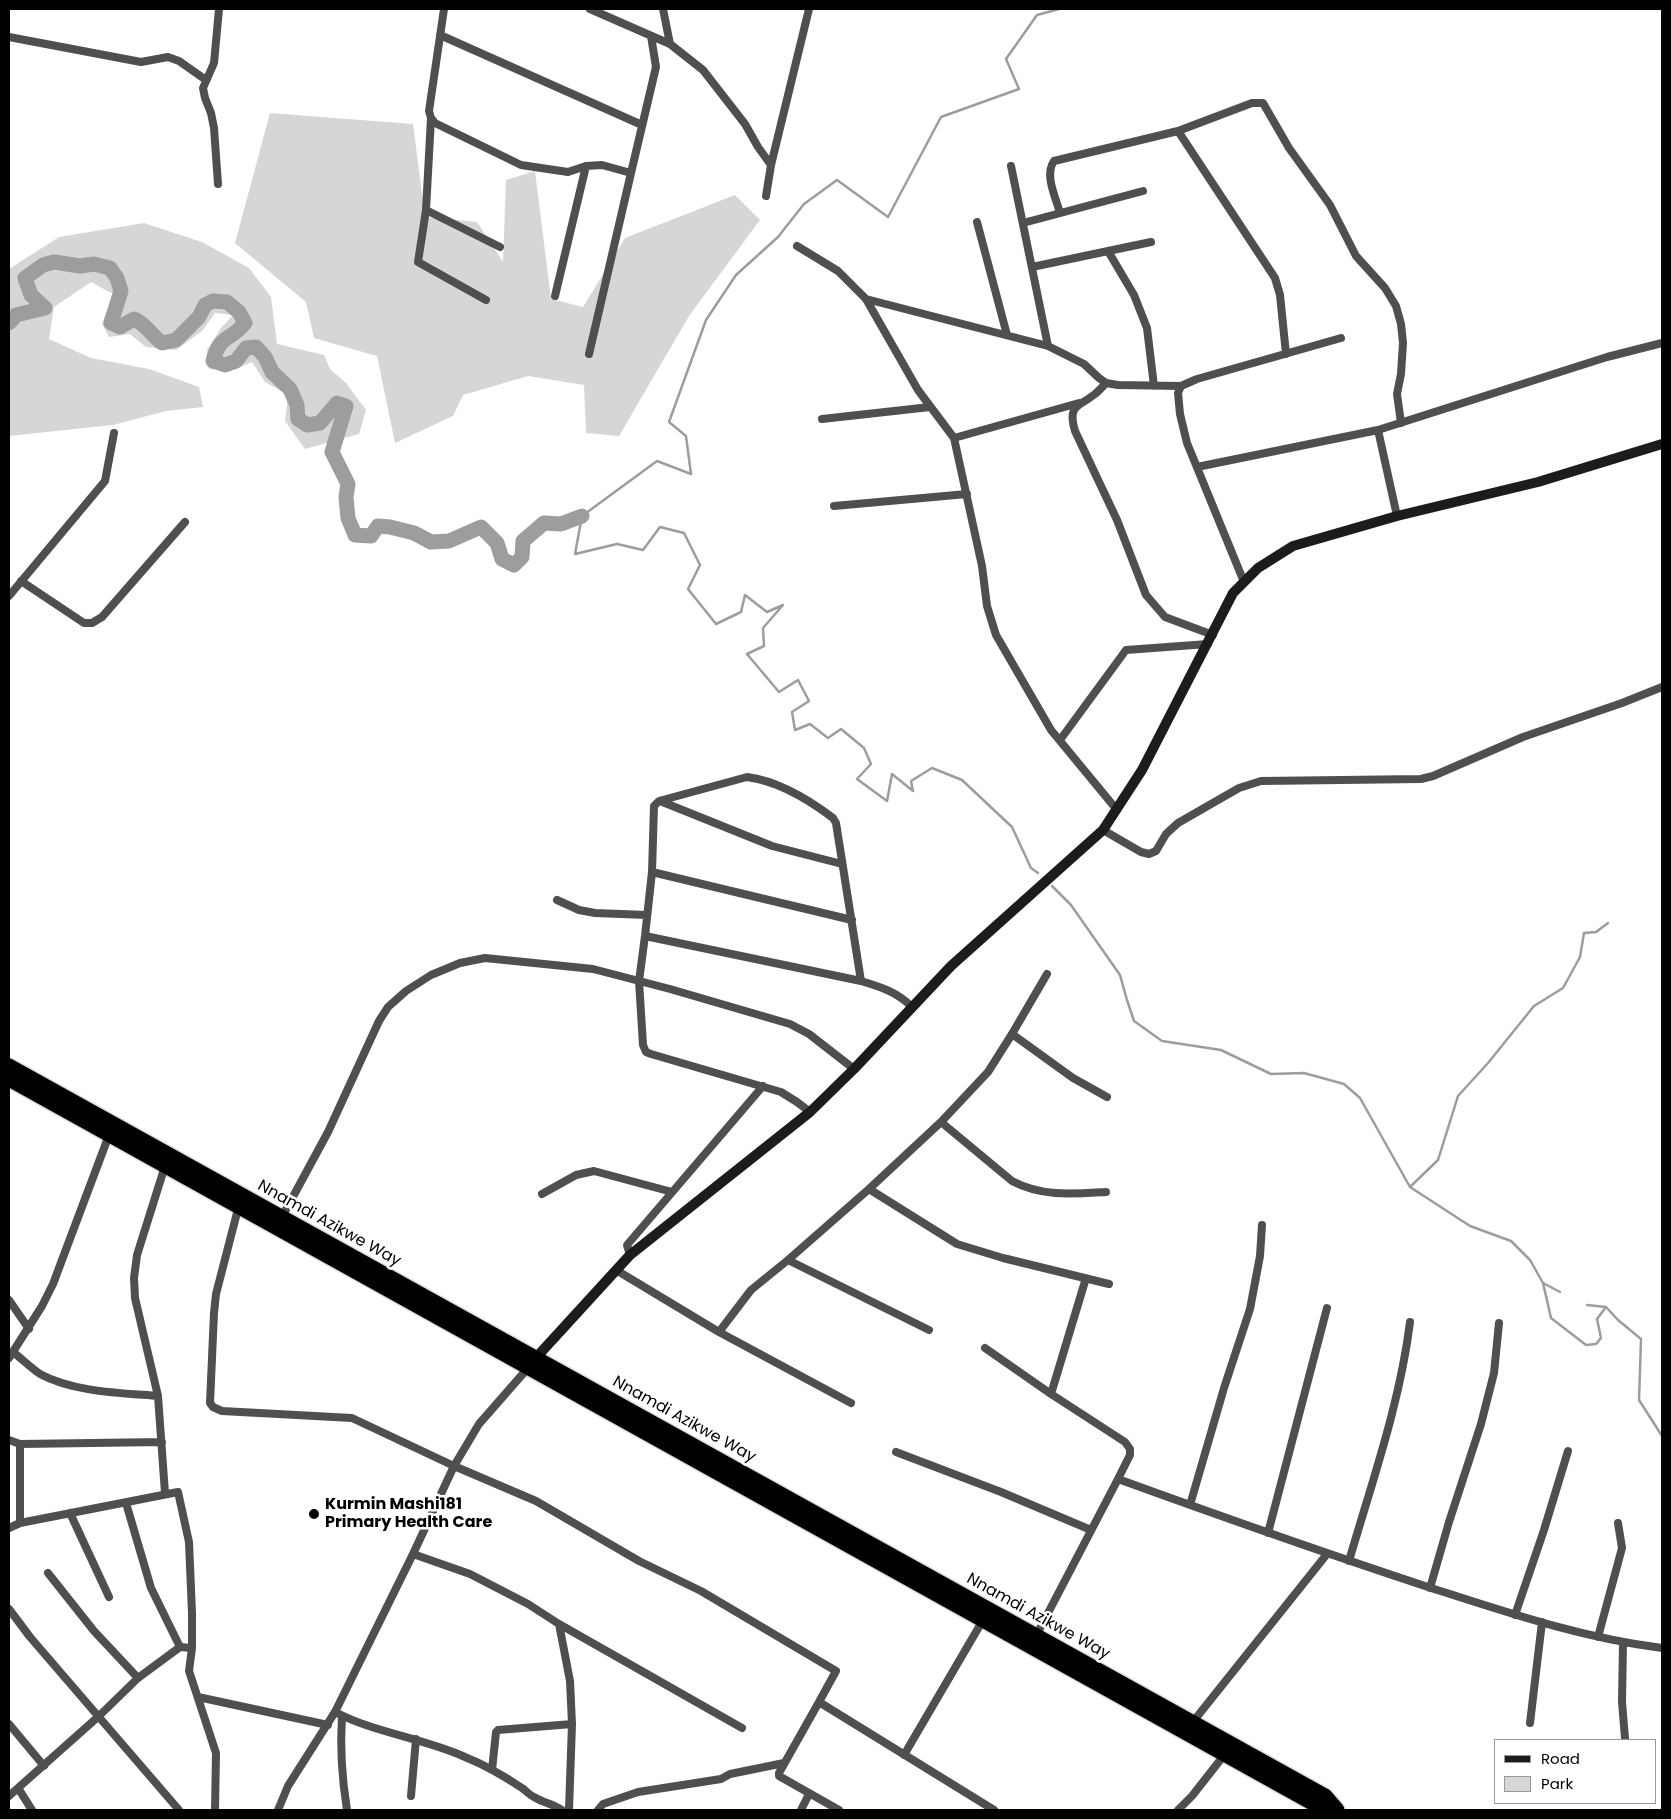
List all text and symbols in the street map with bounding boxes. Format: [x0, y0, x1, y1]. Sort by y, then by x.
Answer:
street label: Nnamdi Azikwe Way [254, 1177, 404, 1271]
street label: Nnamdi Azikwe Way [609, 1373, 759, 1467]
place label: Kurmin Mashi181 Primary Health Care [325, 1495, 492, 1533]
marker: Kurmin Mashi181 Primary Health Care [307, 1507, 321, 1521]
street label: Nnamdi Azikwe Way [963, 1570, 1113, 1664]
legend [1494, 1739, 1656, 1804]
text: Road [1541, 1748, 1580, 1769]
text: Park [1541, 1773, 1573, 1794]

